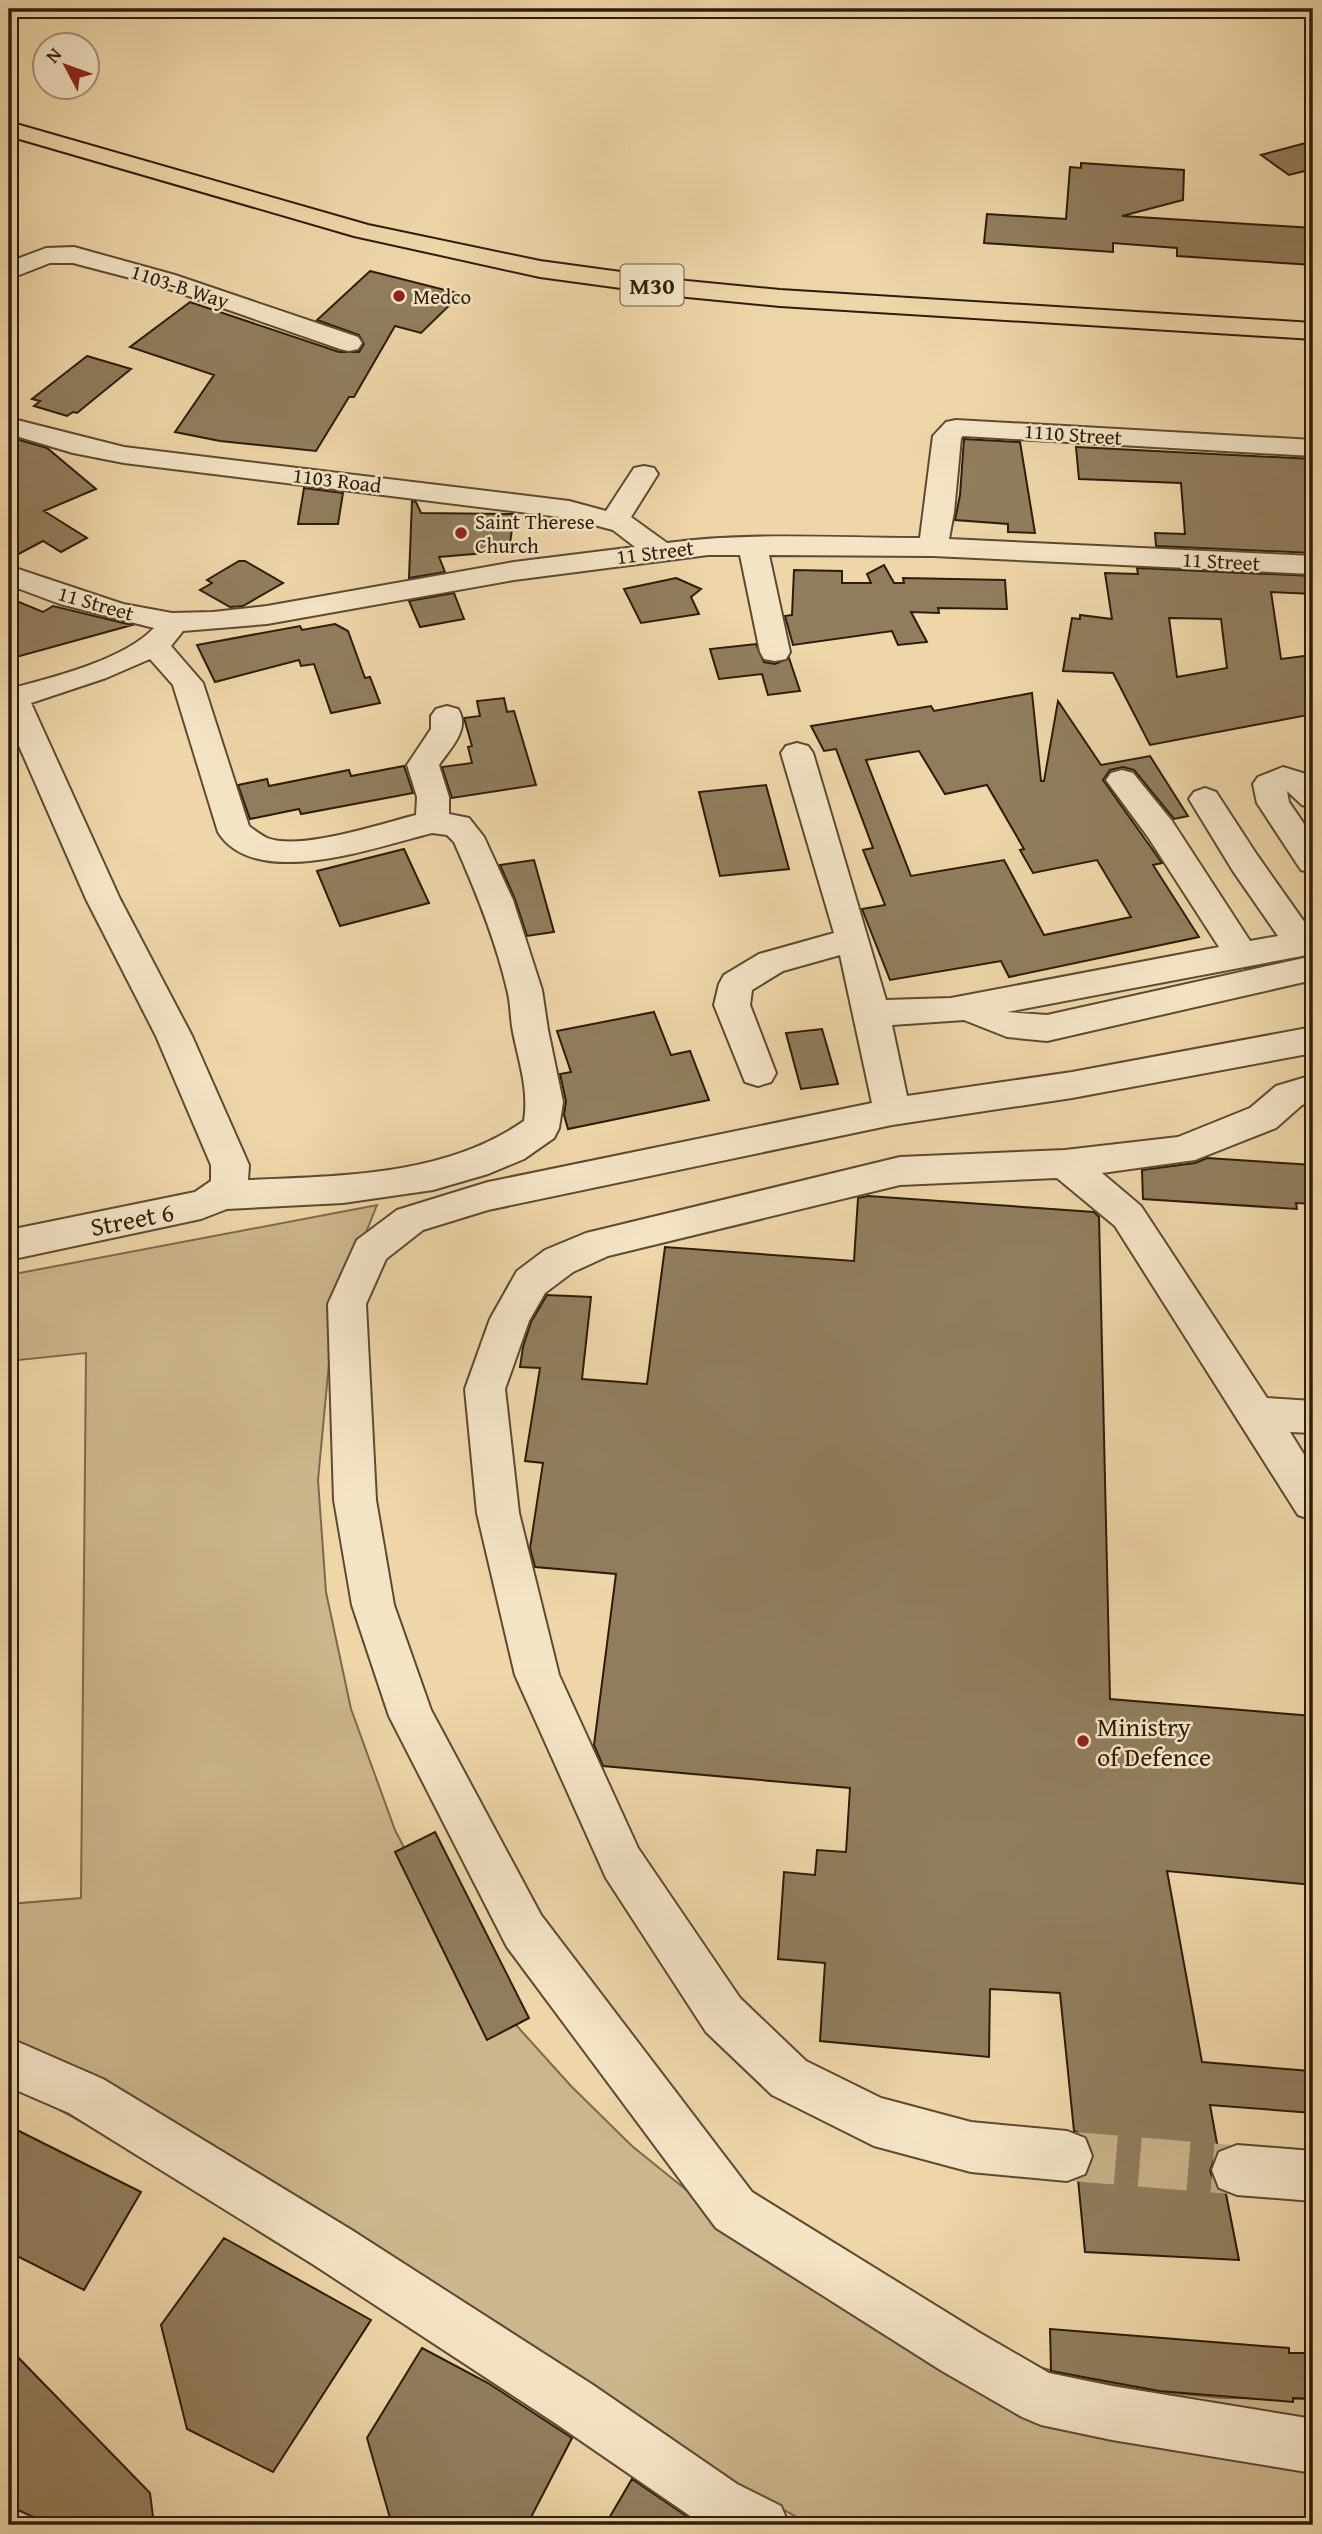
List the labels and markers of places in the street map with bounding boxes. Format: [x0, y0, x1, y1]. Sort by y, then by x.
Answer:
place label: Medco [413, 281, 471, 312]
marker: Medco [391, 288, 407, 304]
place label: Saint Therese Church [475, 506, 595, 561]
marker: Saint Therese Church [453, 525, 469, 541]
place label: Ministry of Defence [1097, 1707, 1211, 1776]
marker: Ministry of Defence [1075, 1733, 1091, 1749]

